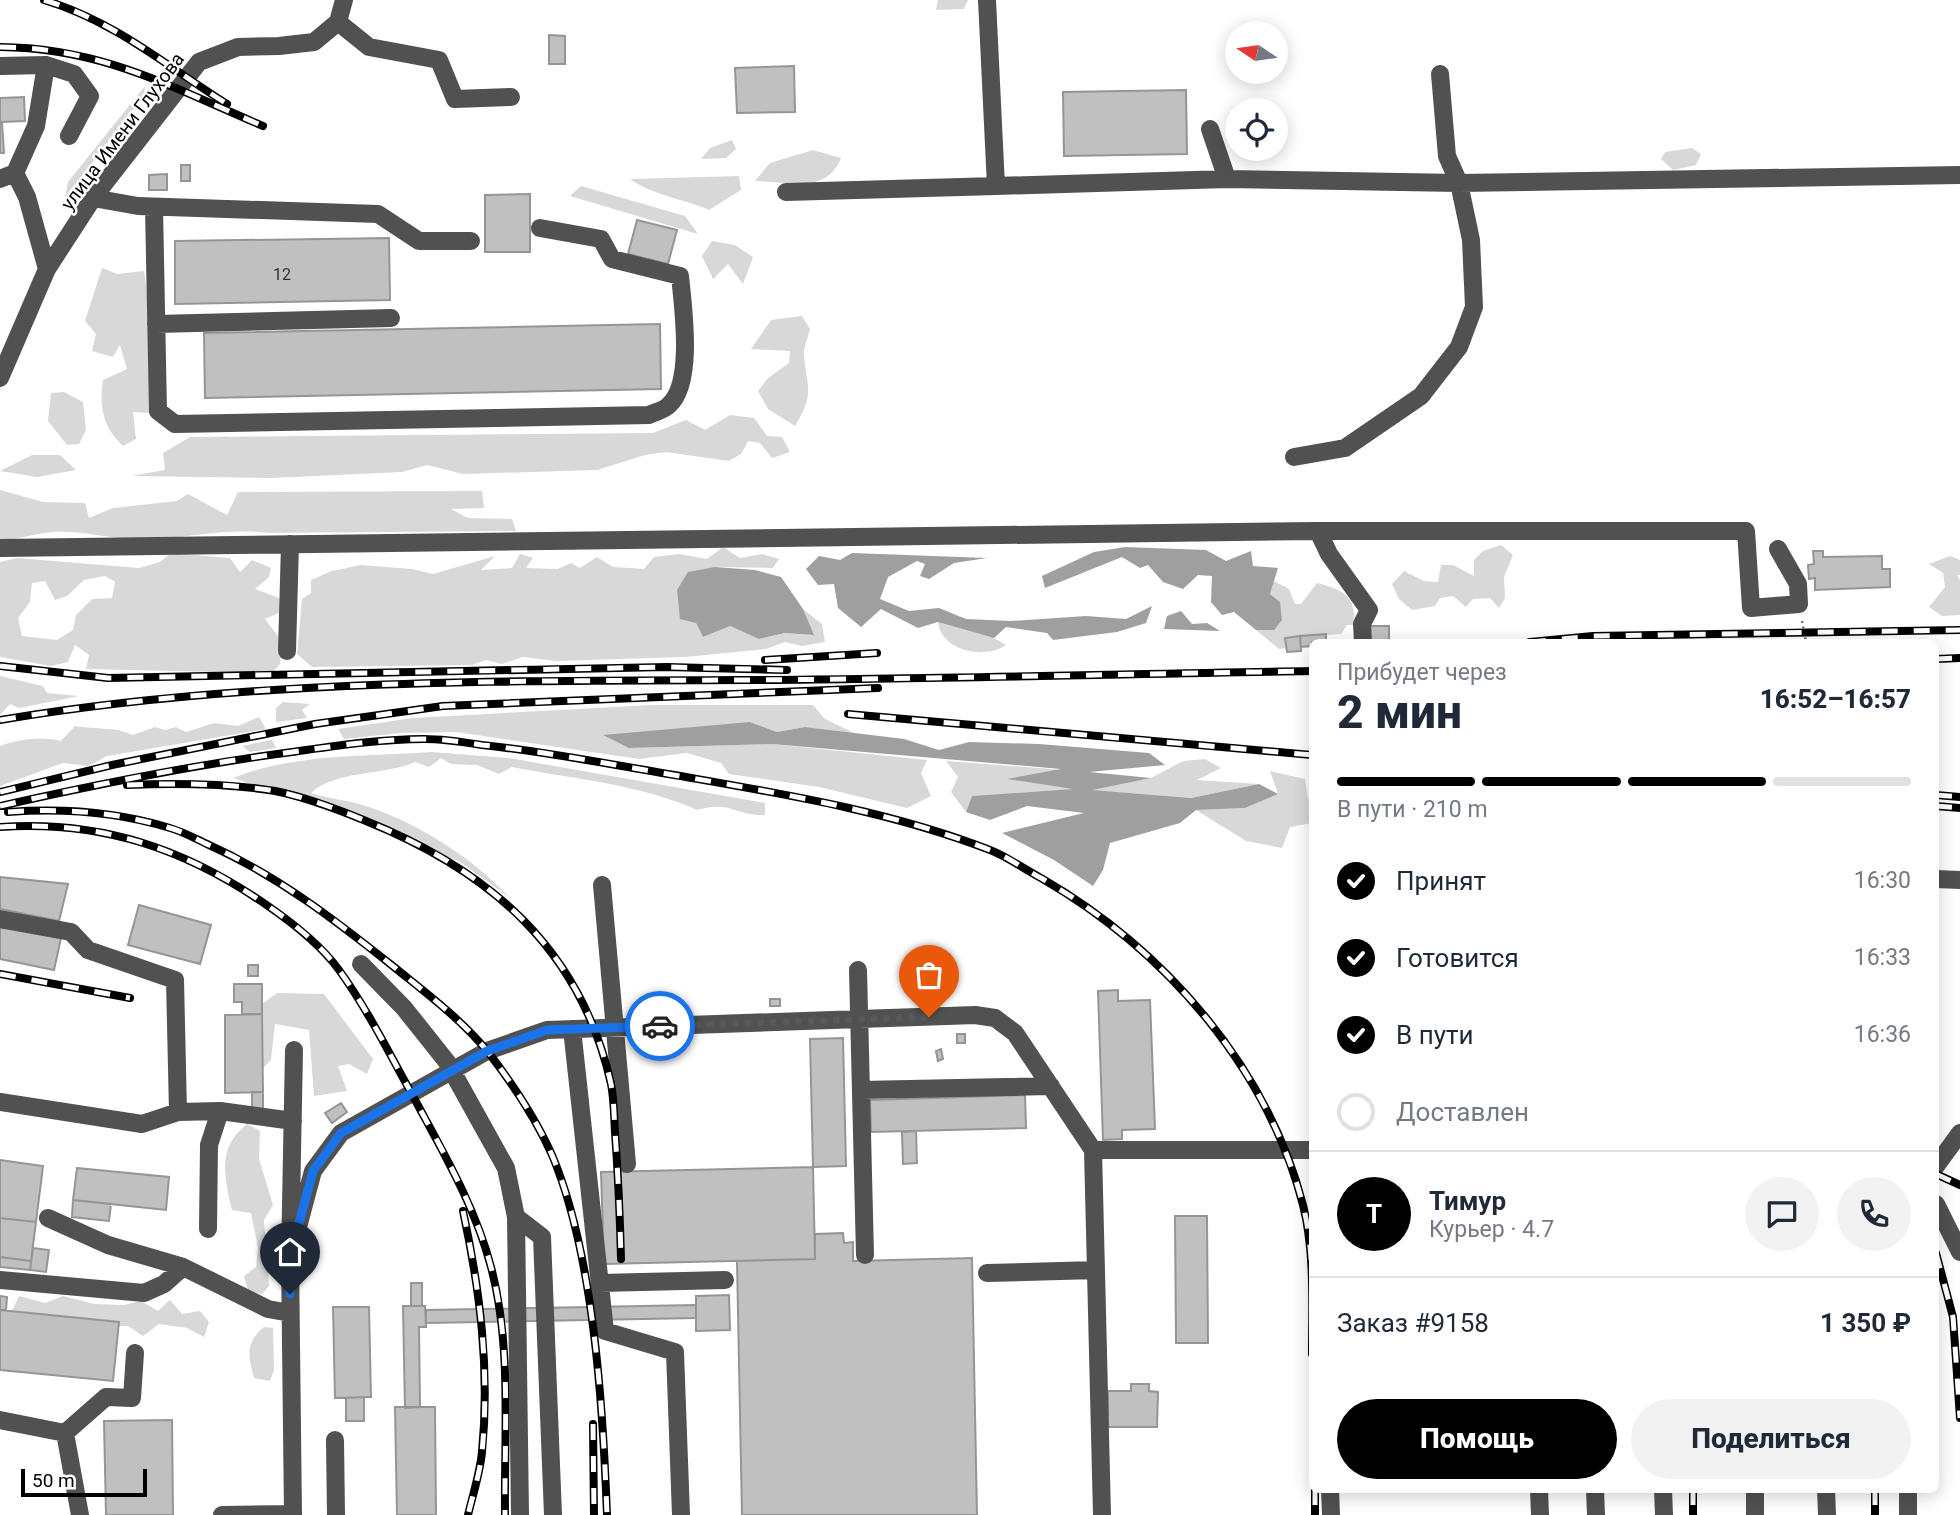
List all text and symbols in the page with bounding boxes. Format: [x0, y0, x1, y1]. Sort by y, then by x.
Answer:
north arrow [1225, 21, 1288, 84]
map controls [1225, 21, 1288, 161]
street label: улица Имени Глухова [56, 48, 189, 214]
button: locate [1225, 98, 1288, 161]
house number: 12 [273, 265, 291, 284]
text: Прибудет через [1337, 659, 1507, 686]
text: 16:52–16:57 [1760, 684, 1911, 714]
text: 2 мин [1337, 685, 1462, 739]
text: В пути · 210 m [1337, 796, 1488, 823]
icon: check [1337, 862, 1375, 900]
text: Принят [1396, 866, 1486, 896]
text: 16:30 [1854, 867, 1911, 894]
icon: check [1337, 939, 1375, 977]
text: Готовится [1396, 943, 1519, 973]
text: 16:33 [1854, 944, 1911, 971]
pin [899, 945, 959, 1017]
icon: bag [910, 956, 948, 994]
courier [625, 991, 695, 1061]
icon: car [641, 1007, 679, 1045]
icon: check [1337, 1016, 1375, 1054]
text: В пути [1396, 1020, 1473, 1050]
text: 16:36 [1854, 1021, 1911, 1048]
text: Доставлен [1396, 1097, 1529, 1127]
button: chat [1745, 1177, 1819, 1251]
button: phone [1837, 1177, 1911, 1251]
text: Тимур [1429, 1186, 1506, 1216]
text: Т [1366, 1199, 1382, 1229]
text: Курьер · 4.7 [1429, 1216, 1554, 1243]
pin [260, 1222, 320, 1294]
icon: home [271, 1233, 309, 1271]
text: Заказ #9158 [1337, 1308, 1489, 1338]
text: 1 350 ₽ [1820, 1308, 1911, 1338]
button: Помощь [1337, 1399, 1617, 1479]
button: Поделиться [1631, 1399, 1911, 1479]
scale bar [21, 1466, 147, 1498]
text: 50 m [32, 1469, 75, 1492]

